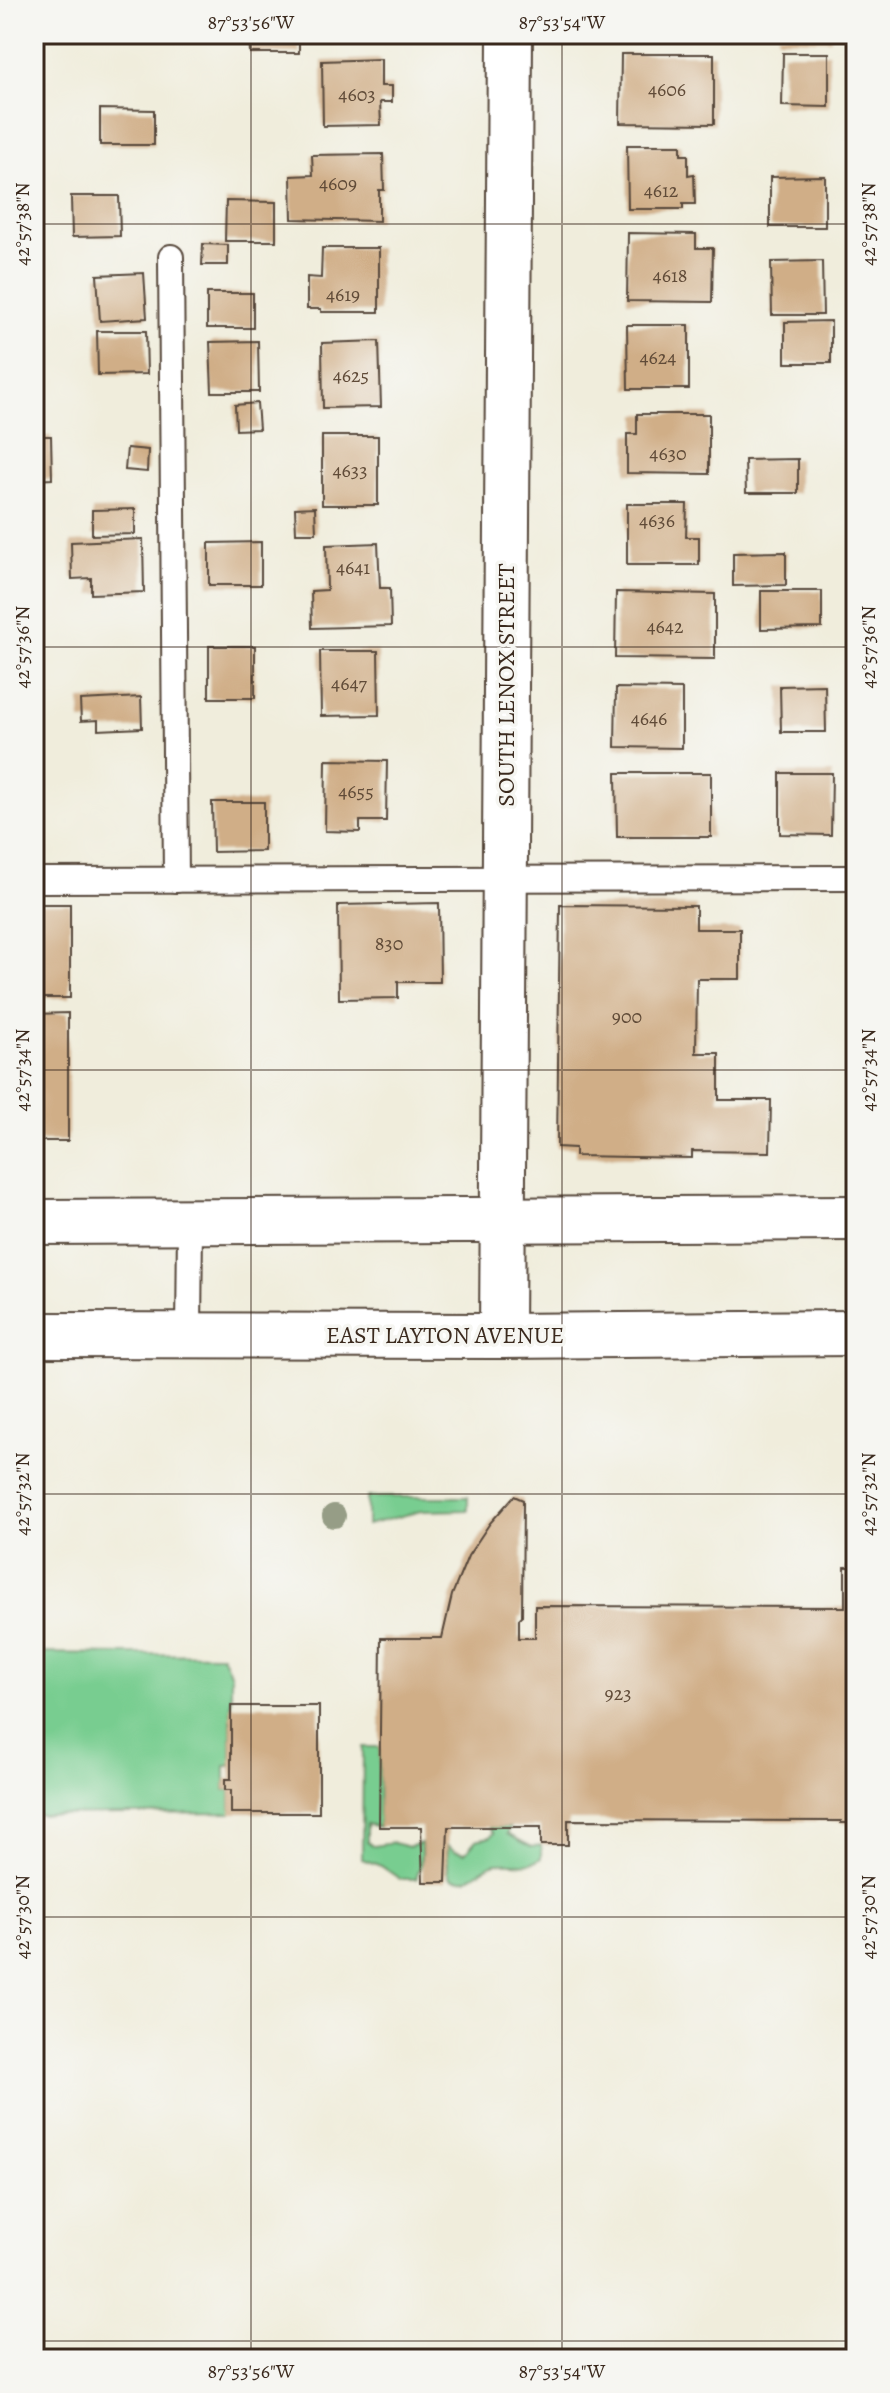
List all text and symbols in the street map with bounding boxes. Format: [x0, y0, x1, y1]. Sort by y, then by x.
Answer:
text: 87°53'56"W [207, 9, 295, 36]
text: 87°53'54"W [519, 9, 606, 36]
house number: 4606 [648, 76, 686, 103]
house number: 4603 [338, 81, 376, 108]
house number: 4609 [319, 170, 357, 197]
house number: 4612 [644, 177, 679, 204]
text: 42°57'38"N [9, 182, 36, 266]
text: 42°57'38"N [855, 182, 882, 266]
house number: 4618 [653, 262, 687, 289]
house number: 4619 [326, 281, 360, 308]
house number: 4624 [640, 344, 676, 371]
house number: 4625 [333, 362, 369, 389]
house number: 4630 [649, 440, 687, 467]
house number: 4633 [333, 457, 367, 484]
house number: 4636 [639, 507, 675, 534]
house number: 4641 [336, 554, 370, 581]
street label: SOUTH LENOX STREET [490, 563, 522, 807]
text: 42°57'36"N [9, 605, 36, 689]
text: 42°57'36"N [855, 605, 882, 689]
house number: 4642 [647, 613, 684, 640]
house number: 4647 [331, 670, 367, 697]
house number: 4646 [631, 705, 667, 732]
house number: 4655 [338, 778, 374, 805]
house number: 830 [375, 930, 403, 957]
house number: 900 [612, 1003, 642, 1030]
text: 42°57'34"N [9, 1029, 36, 1111]
text: 42°57'34"N [855, 1029, 882, 1111]
street label: EAST LAYTON AVENUE [326, 1319, 564, 1351]
text: 42°57'32"N [9, 1452, 36, 1536]
text: 42°57'32"N [855, 1452, 882, 1536]
house number: 923 [605, 1680, 631, 1707]
text: 42°57'30"N [9, 1875, 36, 1959]
text: 42°57'30"N [855, 1875, 882, 1959]
text: 87°53'56"W [207, 2358, 295, 2385]
text: 87°53'54"W [519, 2358, 606, 2385]

